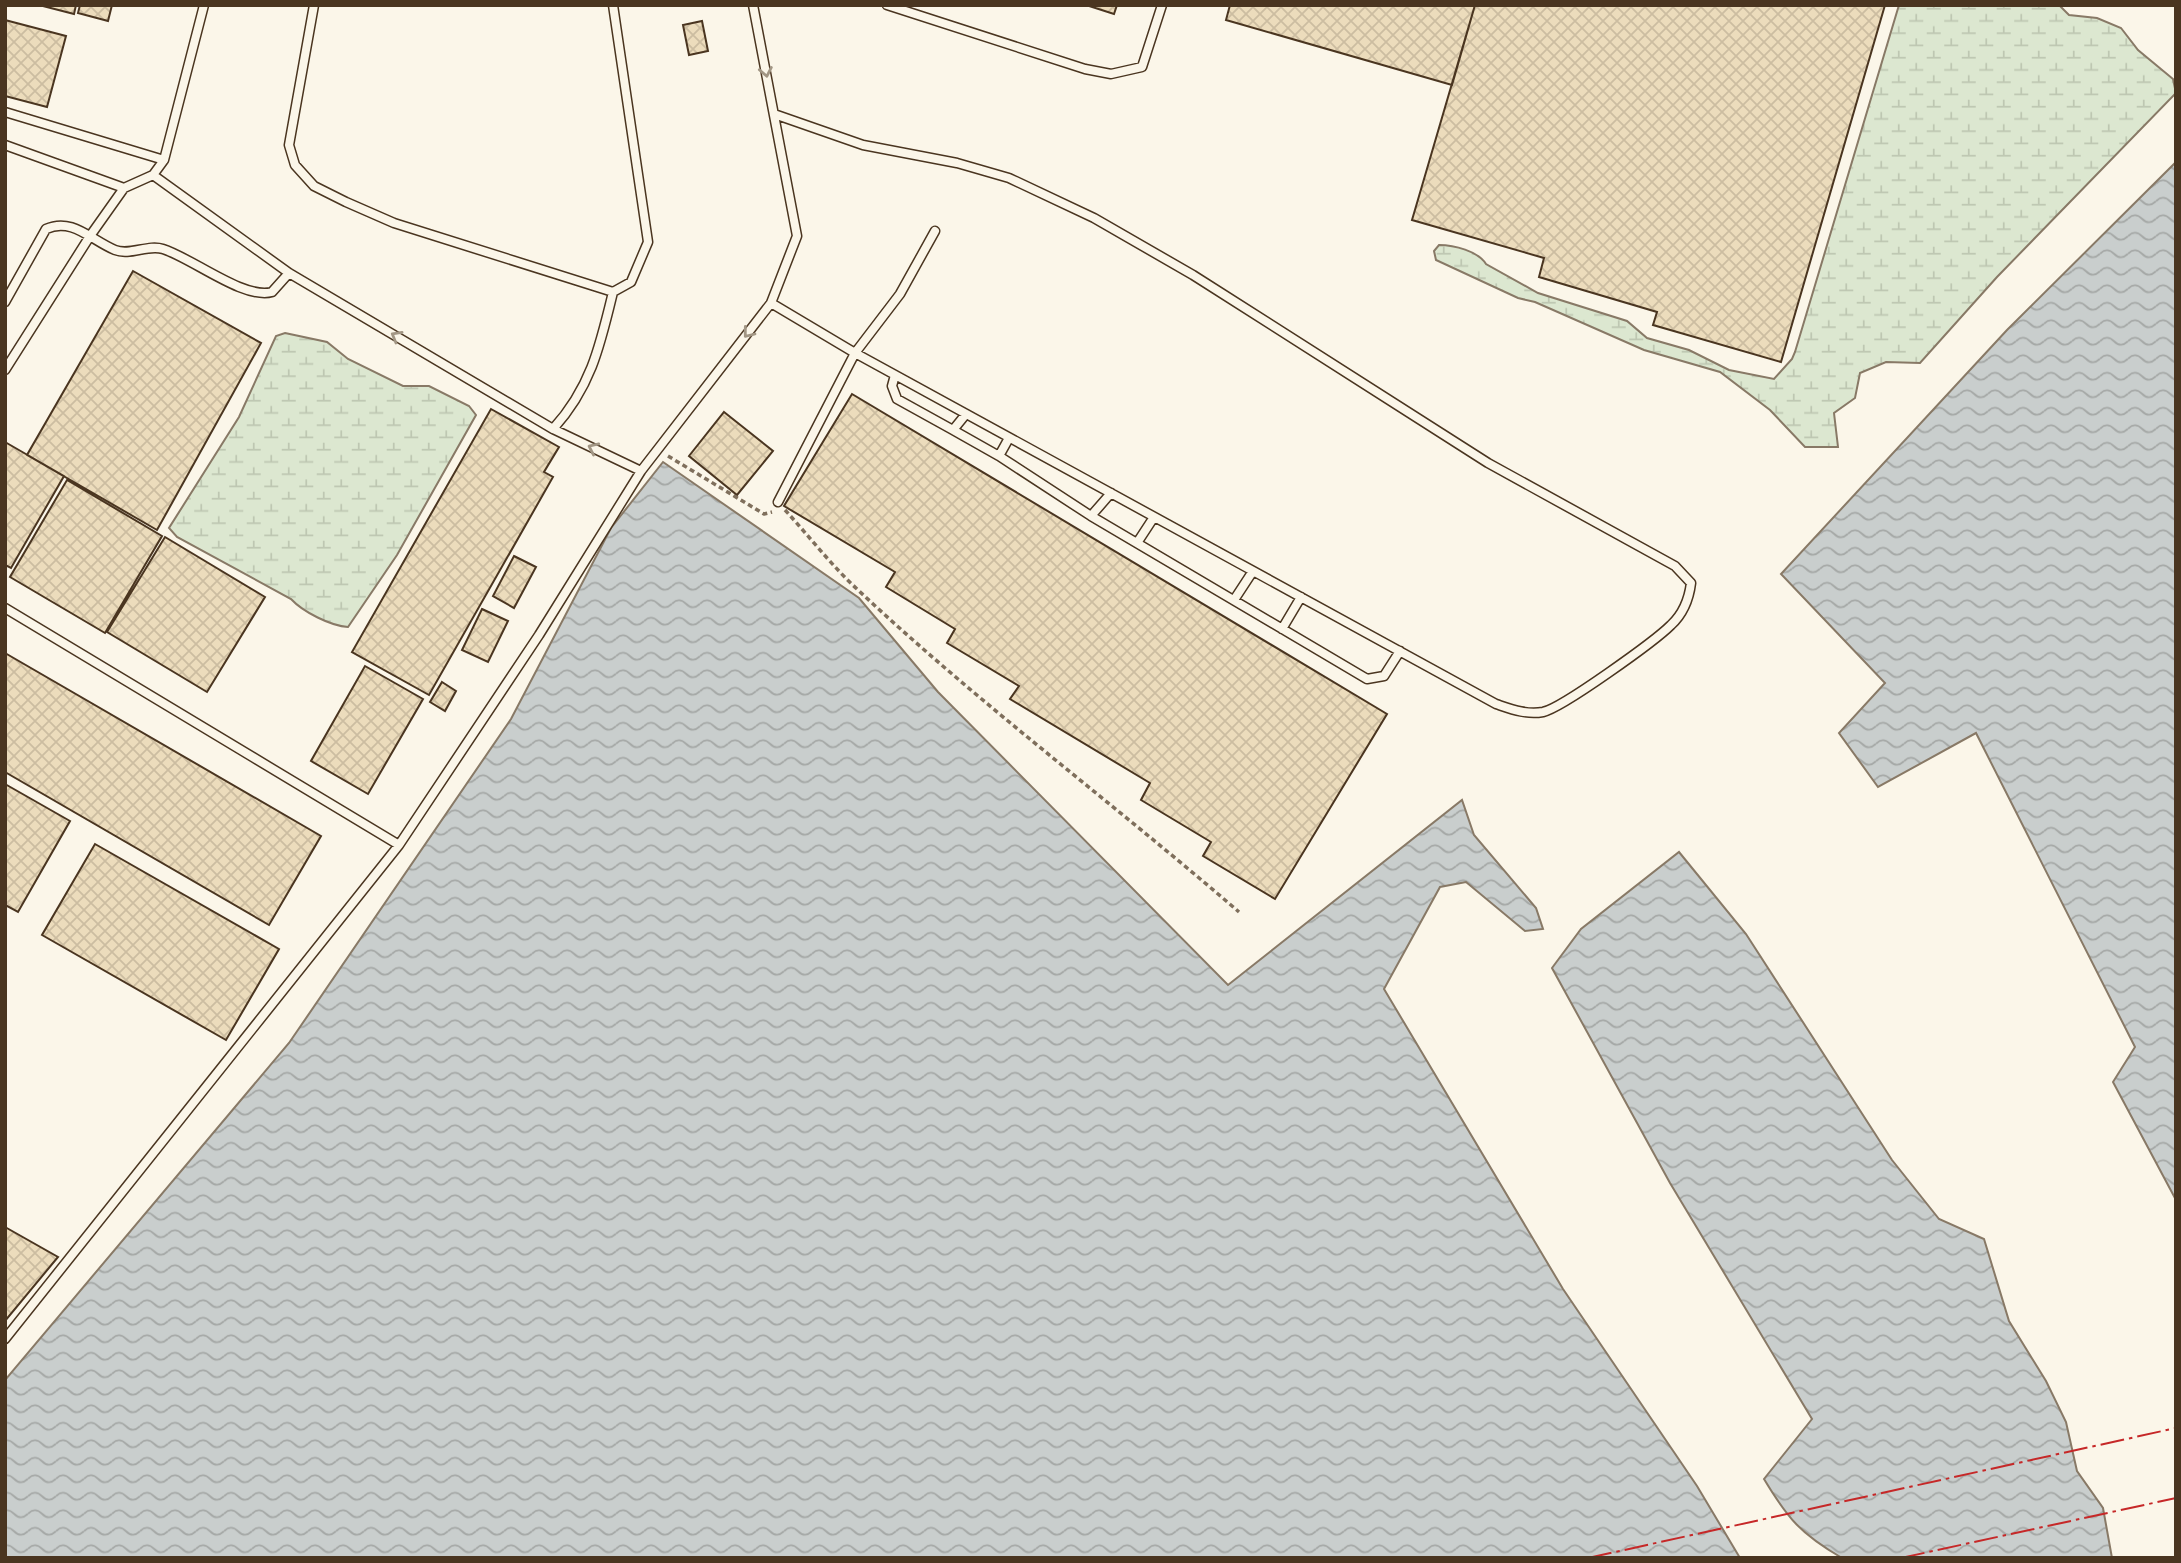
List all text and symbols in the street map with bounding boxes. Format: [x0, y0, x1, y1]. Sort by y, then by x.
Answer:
one-way arrow [758, 66, 773, 78]
one-way arrow [743, 325, 756, 337]
one-way arrow [390, 331, 403, 344]
one-way arrow [588, 442, 600, 456]

